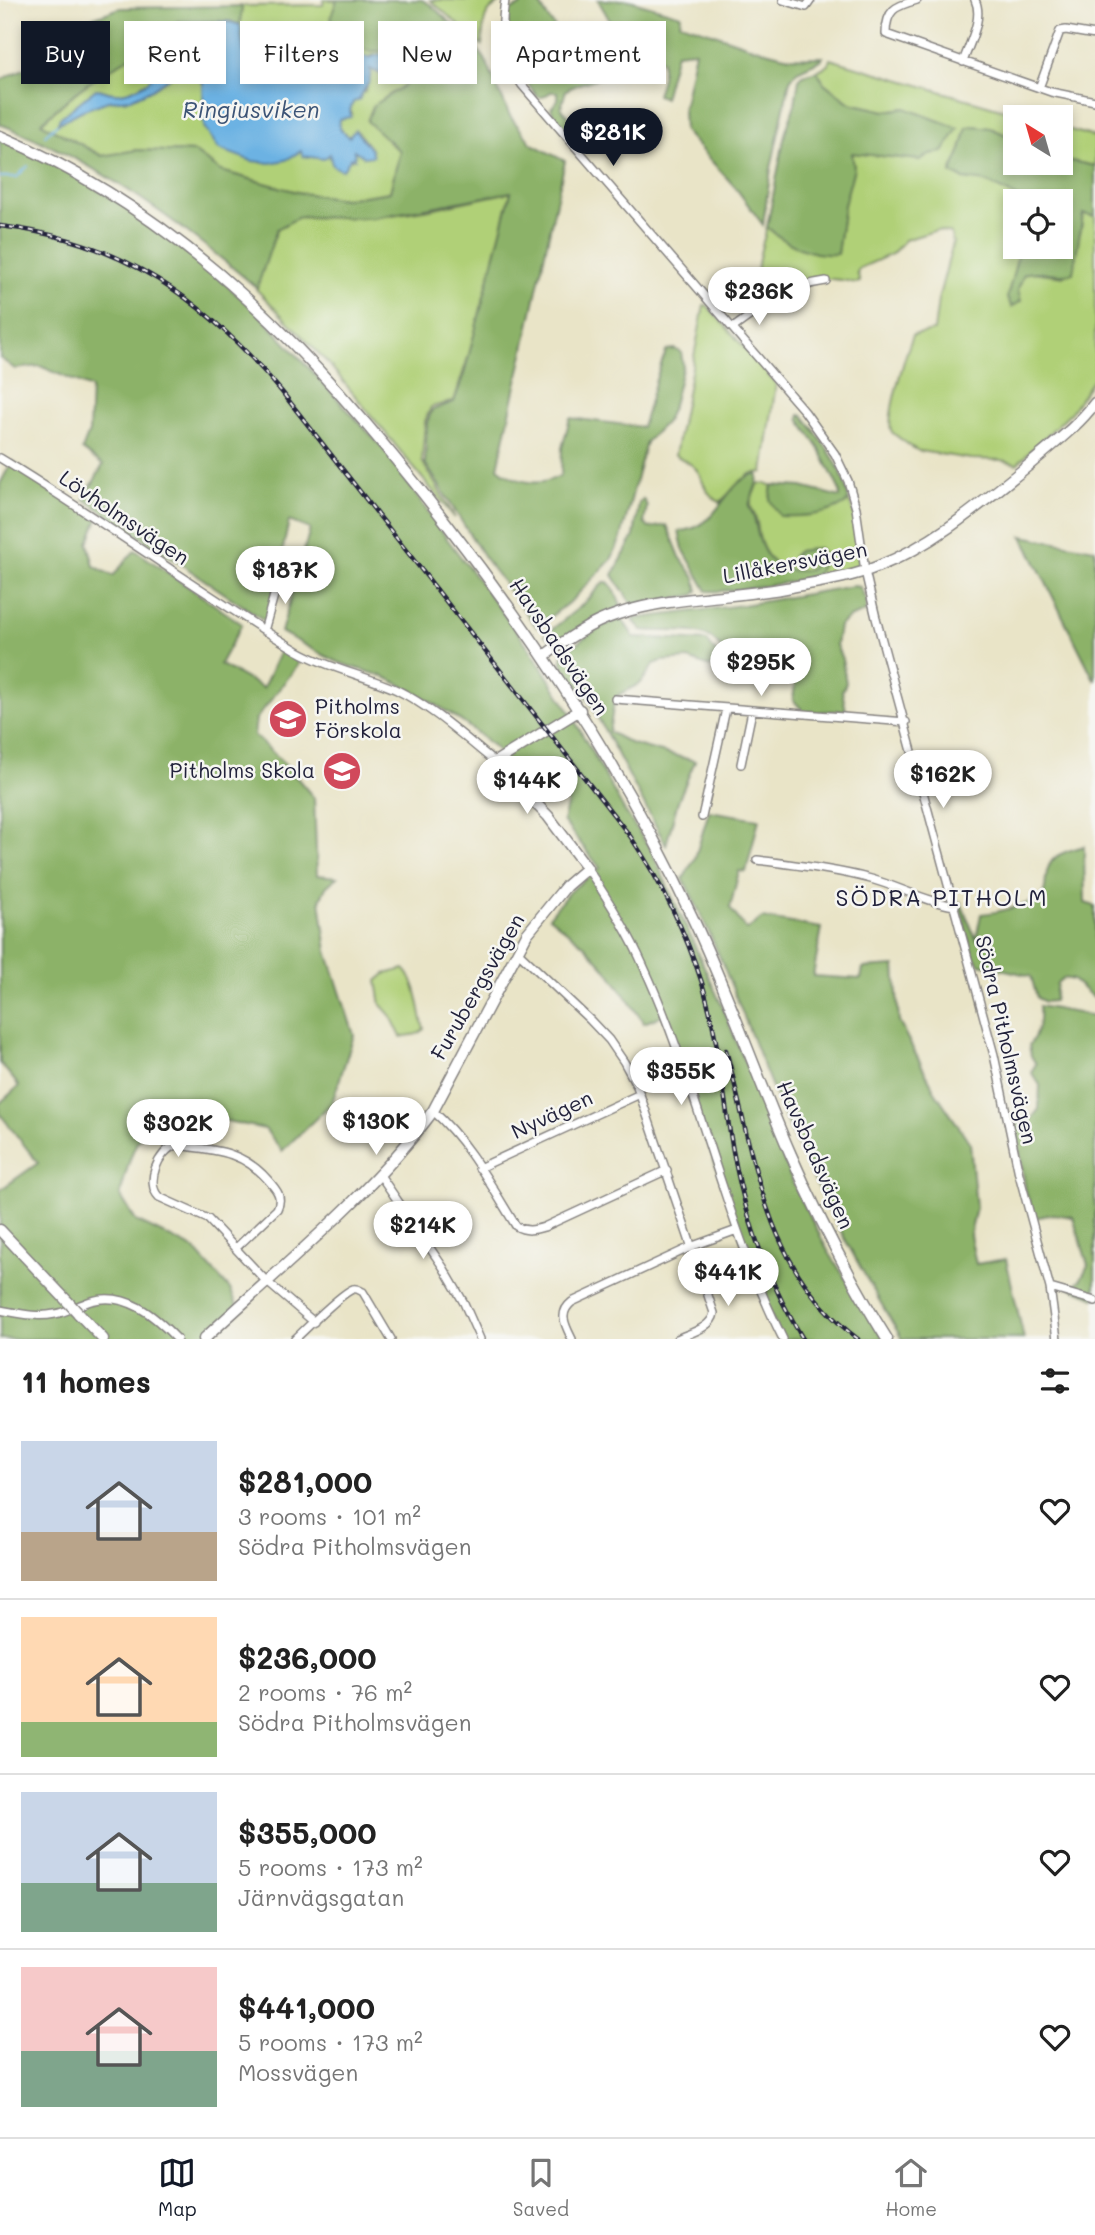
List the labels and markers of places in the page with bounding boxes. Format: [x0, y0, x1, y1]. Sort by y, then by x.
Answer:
pin: $281K [564, 108, 662, 168]
pin: $236K [710, 268, 808, 327]
pin: $187K [236, 546, 334, 606]
pin: $295K [712, 638, 810, 698]
place label: Pitholms Förskola [315, 692, 402, 743]
school or university icon: Pitholms Förskola [267, 698, 309, 740]
school or university icon: Pitholms Skola [321, 750, 363, 792]
pin: $162K [894, 750, 992, 810]
place label: Pitholms Skola [169, 756, 315, 783]
pin: $144K [478, 756, 576, 816]
pin: $355K [632, 1048, 730, 1107]
pin: $130K [327, 1098, 425, 1157]
pin: $302K [129, 1100, 227, 1159]
pin: $214K [374, 1202, 472, 1261]
pin: $441K [679, 1248, 777, 1308]

